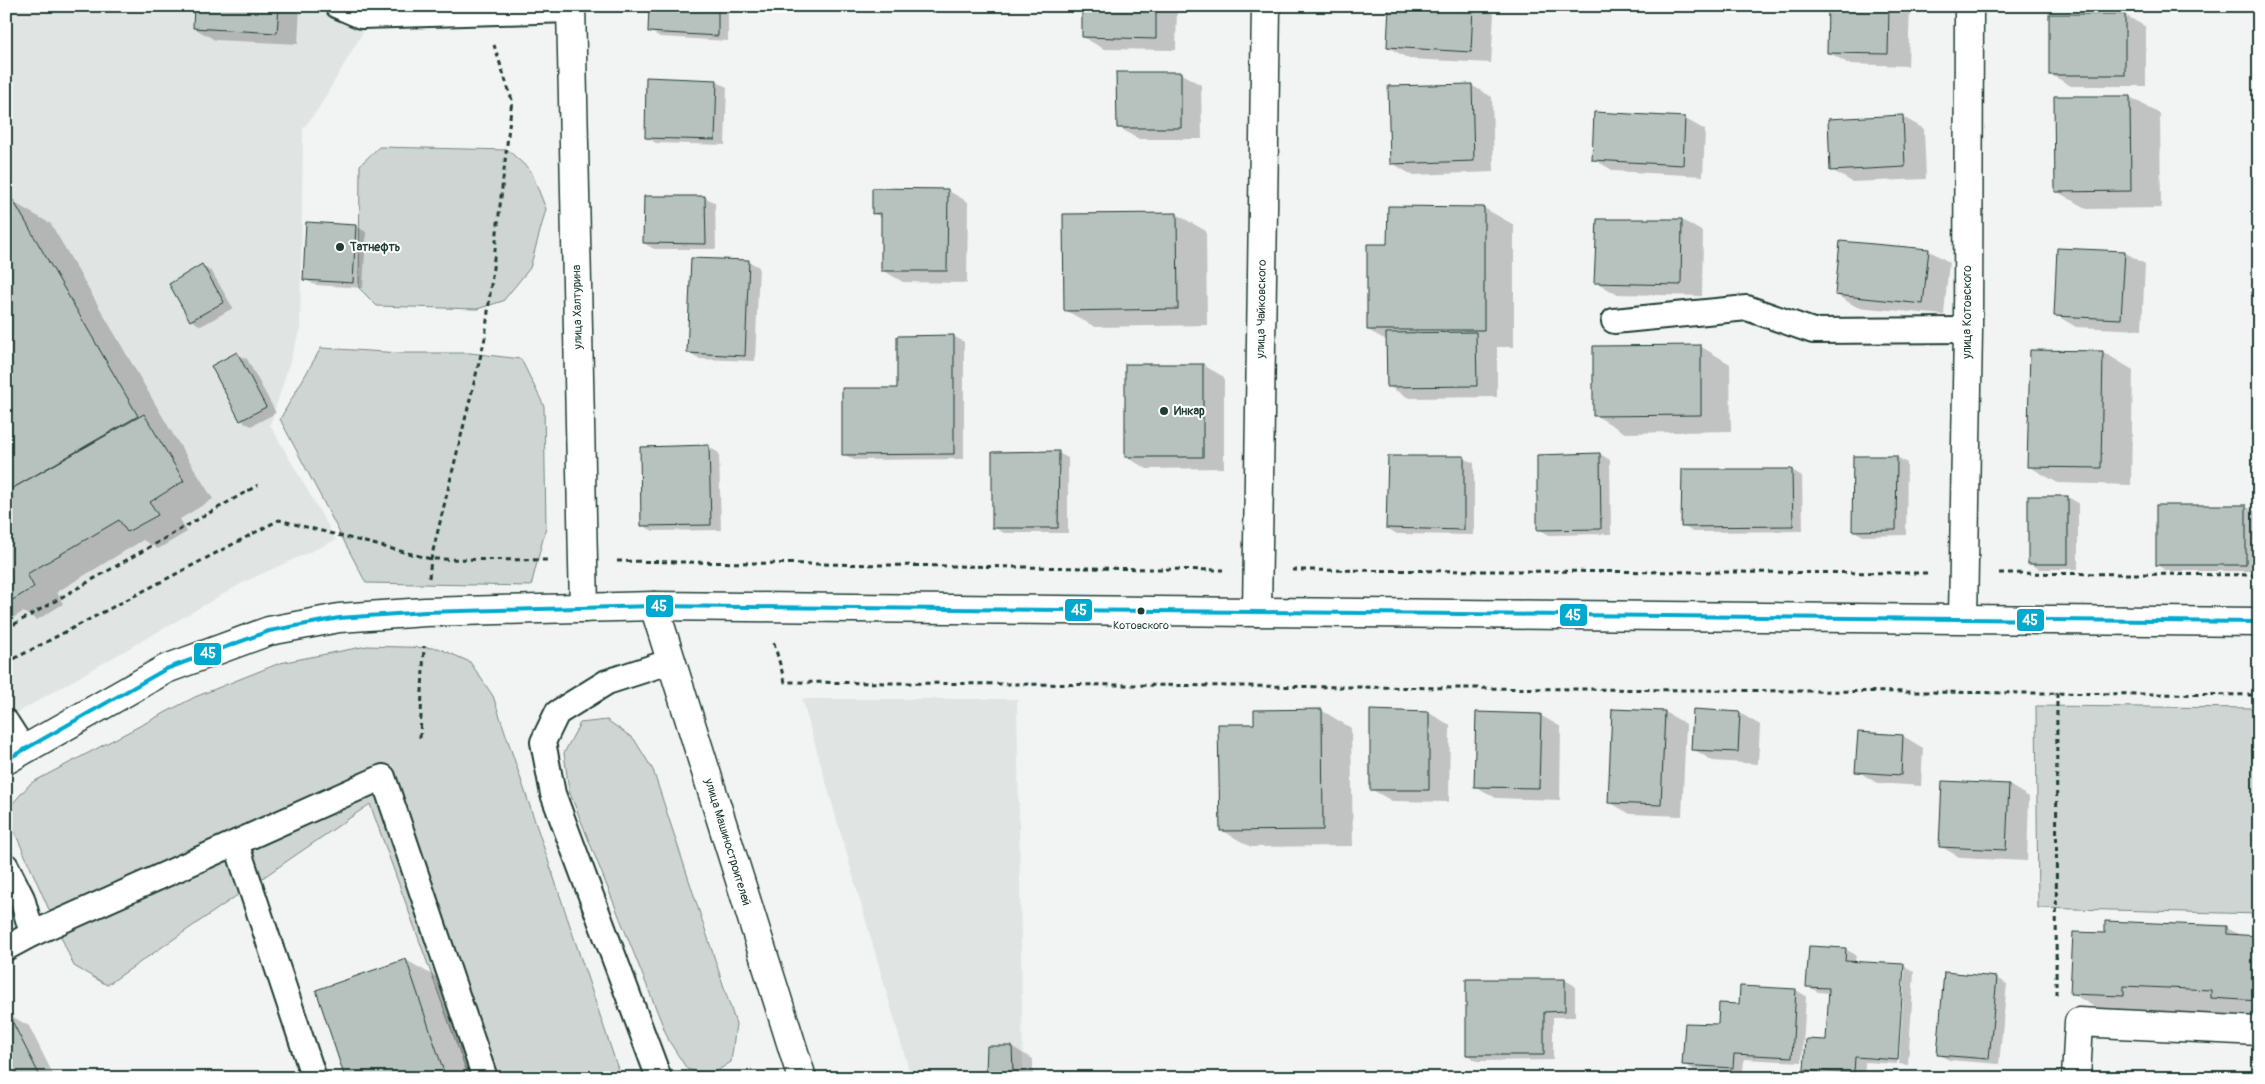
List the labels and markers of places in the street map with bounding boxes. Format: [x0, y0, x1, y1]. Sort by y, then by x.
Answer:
place label: Татнефть [349, 240, 401, 255]
marker: Татнефть [334, 241, 346, 253]
place label: Инкар [1174, 404, 1205, 419]
marker: Инкар [1158, 405, 1170, 417]
marker: Котовского [1136, 606, 1146, 616]
place label: Котовского [1113, 619, 1169, 632]

